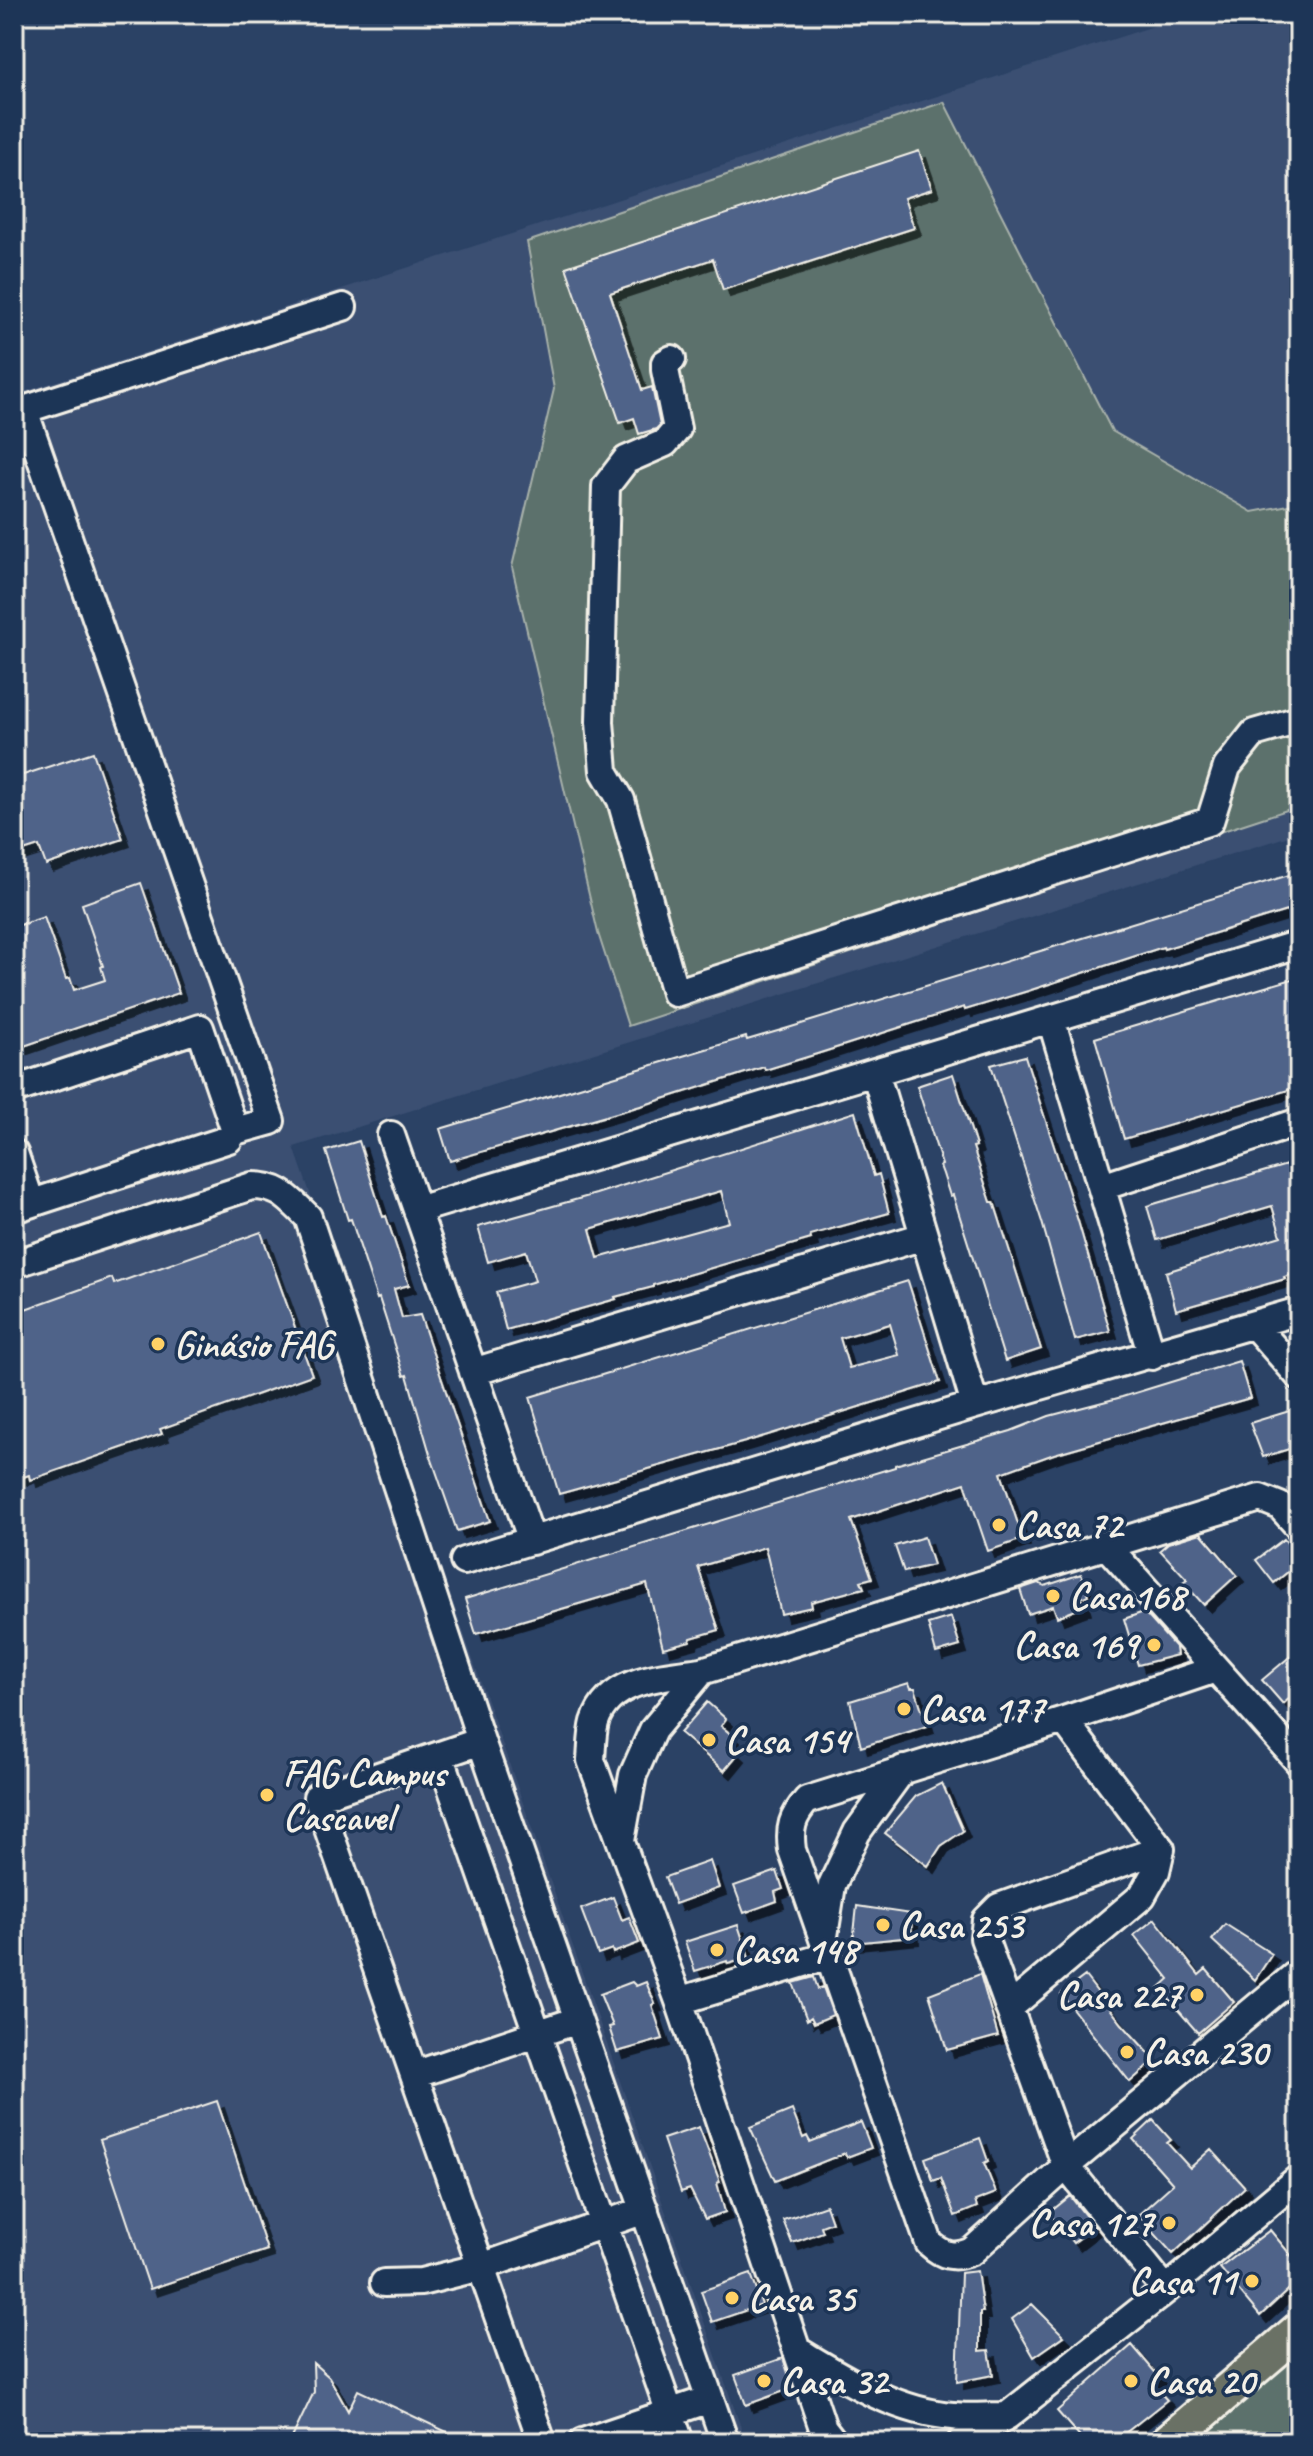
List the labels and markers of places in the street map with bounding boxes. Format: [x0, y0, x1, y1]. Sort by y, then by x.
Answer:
place label: Ginásio FAG [174, 1321, 337, 1368]
marker: Ginásio FAG [149, 1335, 167, 1353]
place label: Casa 72 [1015, 1502, 1126, 1549]
marker: Casa 72 [990, 1516, 1008, 1534]
place label: Casa168 [1069, 1573, 1189, 1620]
marker: Casa168 [1044, 1587, 1062, 1605]
place label: Casa 169 [1013, 1622, 1142, 1669]
marker: Casa 169 [1145, 1636, 1163, 1654]
place label: Casa 177 [920, 1686, 1048, 1733]
marker: Casa 177 [895, 1700, 913, 1718]
place label: Casa 154 [725, 1717, 854, 1764]
marker: Casa 154 [700, 1731, 718, 1749]
place label: FAG Campus Cascavel [283, 1750, 449, 1841]
marker: FAG Campus Cascavel [258, 1786, 276, 1804]
place label: Casa 253 [899, 1902, 1027, 1949]
marker: Casa 253 [874, 1916, 892, 1934]
place label: Casa 148 [733, 1927, 861, 1974]
marker: Casa 148 [708, 1941, 726, 1959]
place label: Casa 227 [1057, 1972, 1185, 2019]
marker: Casa 227 [1188, 1986, 1206, 2004]
place label: Casa 230 [1143, 2029, 1271, 2076]
marker: Casa 230 [1118, 2043, 1136, 2061]
place label: Casa 127 [1029, 2200, 1157, 2247]
marker: Casa 127 [1160, 2214, 1178, 2232]
place label: Casa 11 [1129, 2258, 1240, 2305]
marker: Casa 11 [1243, 2272, 1261, 2290]
place label: Casa 35 [748, 2275, 858, 2322]
marker: Casa 35 [723, 2289, 741, 2307]
place label: Casa 32 [780, 2358, 891, 2405]
place label: Casa 20 [1147, 2358, 1258, 2405]
marker: Casa 32 [755, 2372, 773, 2390]
marker: Casa 20 [1122, 2372, 1140, 2390]

